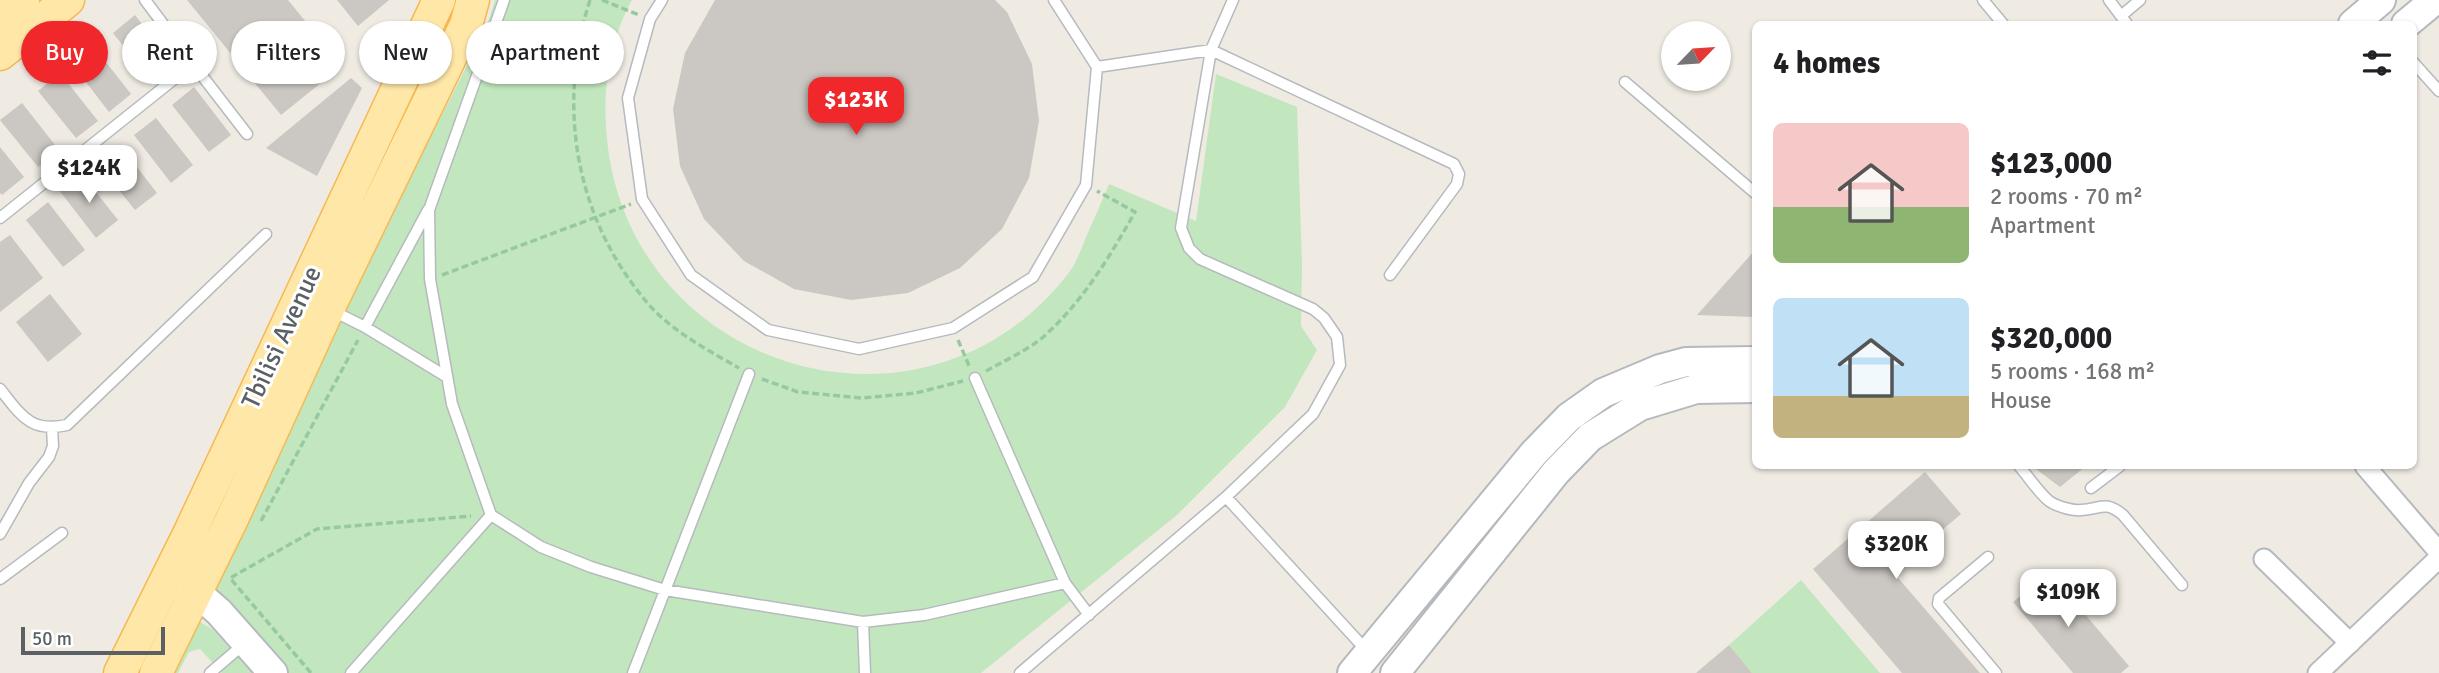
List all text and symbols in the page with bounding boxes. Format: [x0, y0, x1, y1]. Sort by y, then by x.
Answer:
chip: Buy [21, 21, 108, 84]
chip: Rent [122, 21, 217, 84]
chip: Filters [231, 21, 345, 84]
chip: New [359, 21, 452, 84]
chip: Apartment [466, 21, 624, 84]
north arrow [1661, 21, 1731, 91]
map controls [1661, 21, 1731, 91]
icon: filters [2358, 44, 2396, 82]
text: 4 homes [1773, 45, 1880, 82]
pin: $123K [807, 78, 905, 137]
text: $123K [824, 85, 888, 114]
text: $123,000 [1990, 145, 2112, 182]
pin: $124K [40, 146, 138, 205]
icon: home [1829, 151, 1913, 235]
text: $124K [57, 153, 121, 182]
text: 2 rooms · 70 m² [1990, 182, 2143, 211]
text: Apartment [1990, 211, 2095, 240]
street label: Tbilisi Avenue [235, 261, 329, 414]
text: $320,000 [1990, 320, 2112, 357]
icon: home [1829, 326, 1913, 410]
text: 5 rooms · 168 m² [1990, 357, 2155, 386]
text: House [1990, 386, 2052, 415]
pin: $320K [1847, 522, 1945, 581]
text: $320K [1864, 529, 1928, 558]
pin: $109K [2019, 570, 2117, 629]
text: $109K [2036, 577, 2100, 606]
scale bar [21, 624, 164, 656]
text: 50 m [32, 627, 72, 651]

